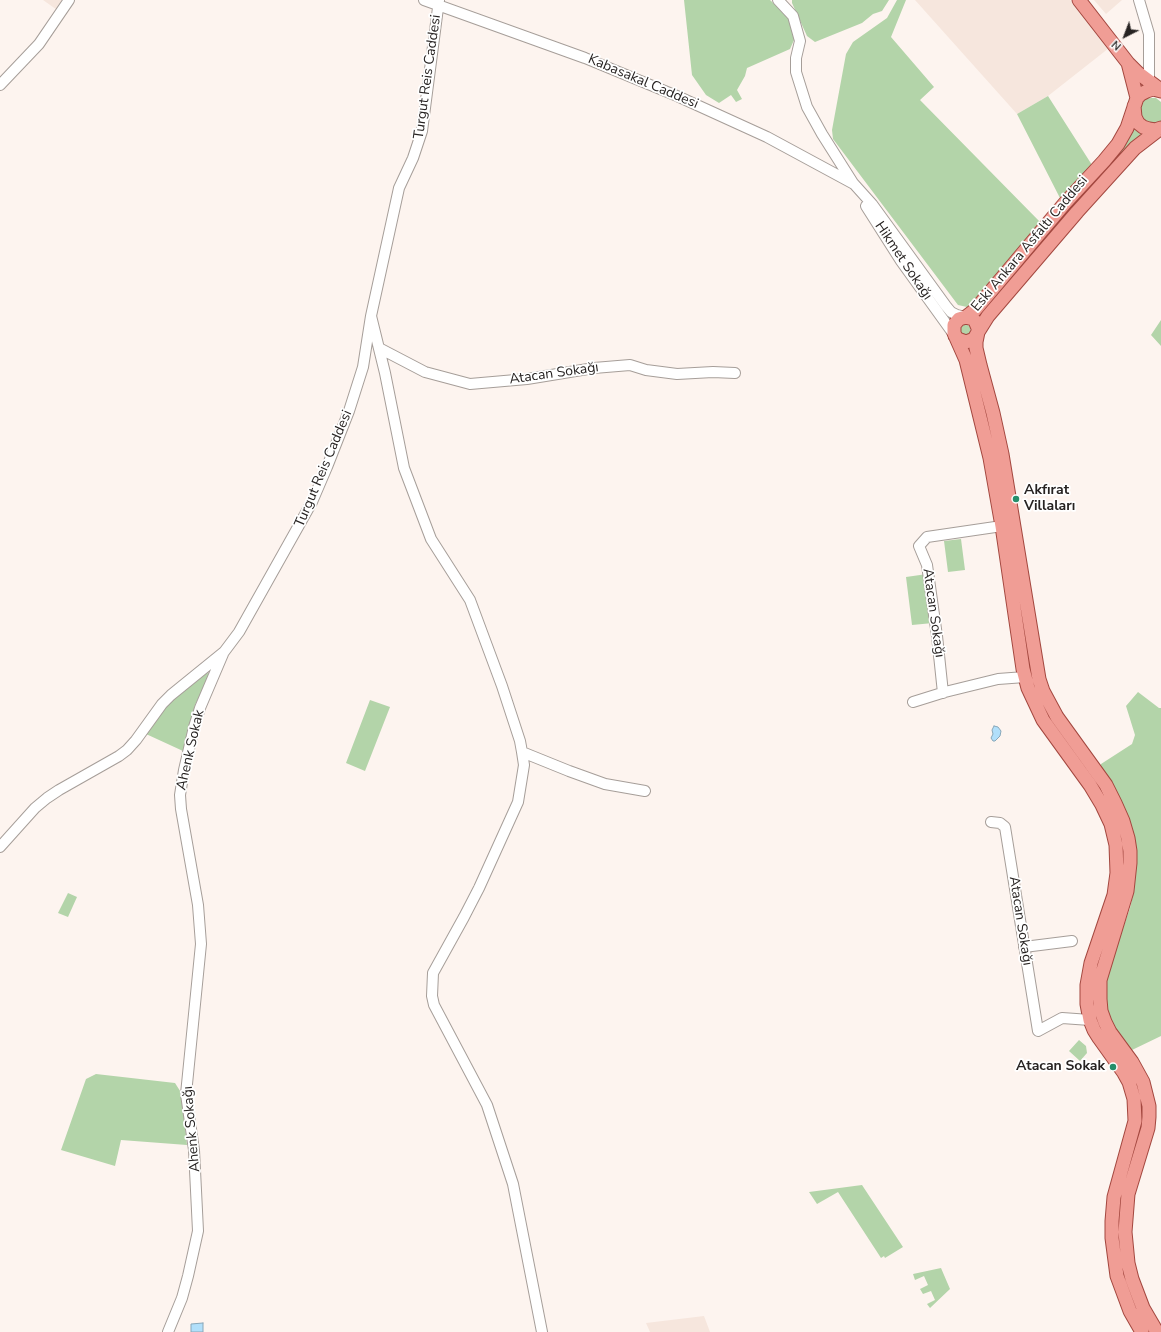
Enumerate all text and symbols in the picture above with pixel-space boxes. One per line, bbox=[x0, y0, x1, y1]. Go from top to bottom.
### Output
street label: Turgut Reis Caddesi bbox=[411, 14, 445, 140]
north arrow bbox=[1105, 16, 1145, 56]
text: N bbox=[1109, 37, 1125, 54]
street label: Kabasakal Caddesi bbox=[585, 51, 701, 113]
street label: Eski Ankara Asfaltı Caddesi bbox=[968, 173, 1092, 315]
street label: Hikmet Sokağı bbox=[871, 219, 935, 303]
street label: Atacan Sokağı bbox=[508, 359, 600, 389]
street label: Turgut Reis Caddesi bbox=[292, 408, 356, 530]
place label: Akfırat Villaları bbox=[1024, 483, 1075, 516]
marker: Akfırat Villaları bbox=[1011, 494, 1021, 504]
street label: Atacan Sokağı bbox=[918, 567, 948, 659]
street label: Ahenk Sokak bbox=[174, 708, 208, 792]
street label: Atacan Sokağı bbox=[1005, 875, 1035, 967]
place label: Atacan Sokak bbox=[1016, 1059, 1105, 1075]
marker: Atacan Sokak bbox=[1108, 1062, 1118, 1072]
street label: Ahenk Sokağı bbox=[180, 1085, 204, 1173]

